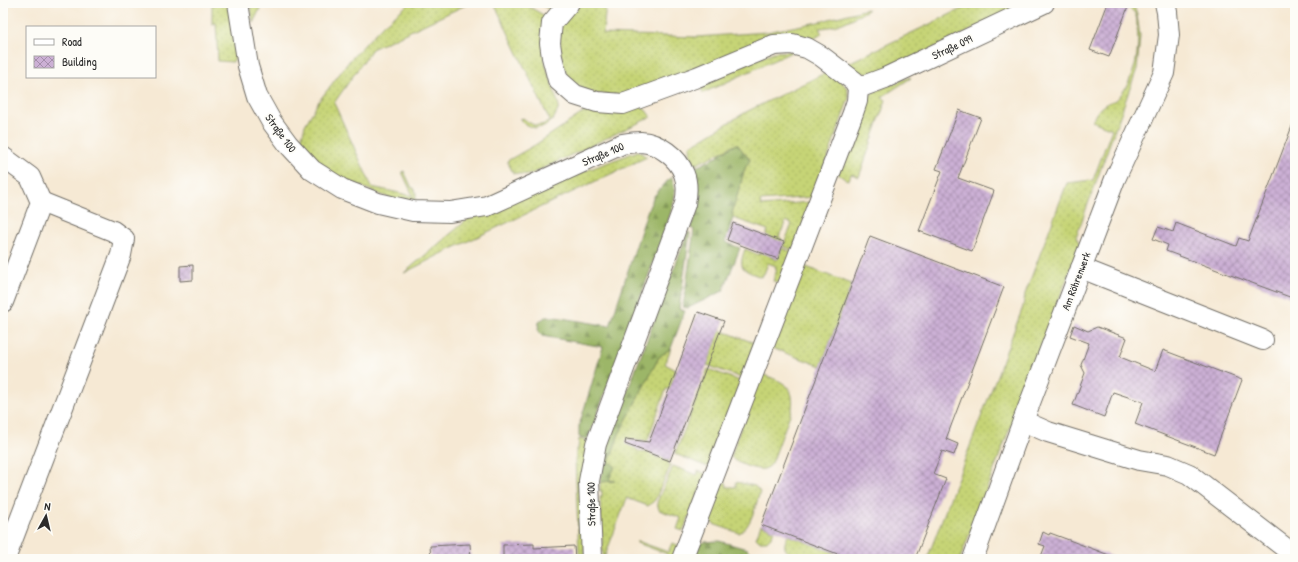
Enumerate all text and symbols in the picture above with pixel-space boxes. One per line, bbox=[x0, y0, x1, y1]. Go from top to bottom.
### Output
legend bbox=[26, 26, 156, 78]
street label: Straße 099 bbox=[930, 32, 974, 62]
text: Road bbox=[62, 33, 82, 50]
text: Building bbox=[62, 53, 97, 70]
street label: Straße 100 bbox=[262, 111, 300, 155]
street label: Straße 100 bbox=[580, 139, 626, 169]
street label: Am Röhrenwerk bbox=[1058, 249, 1094, 312]
street label: Straße 100 bbox=[584, 482, 598, 526]
north arrow bbox=[26, 496, 66, 536]
text: N bbox=[44, 499, 51, 513]

